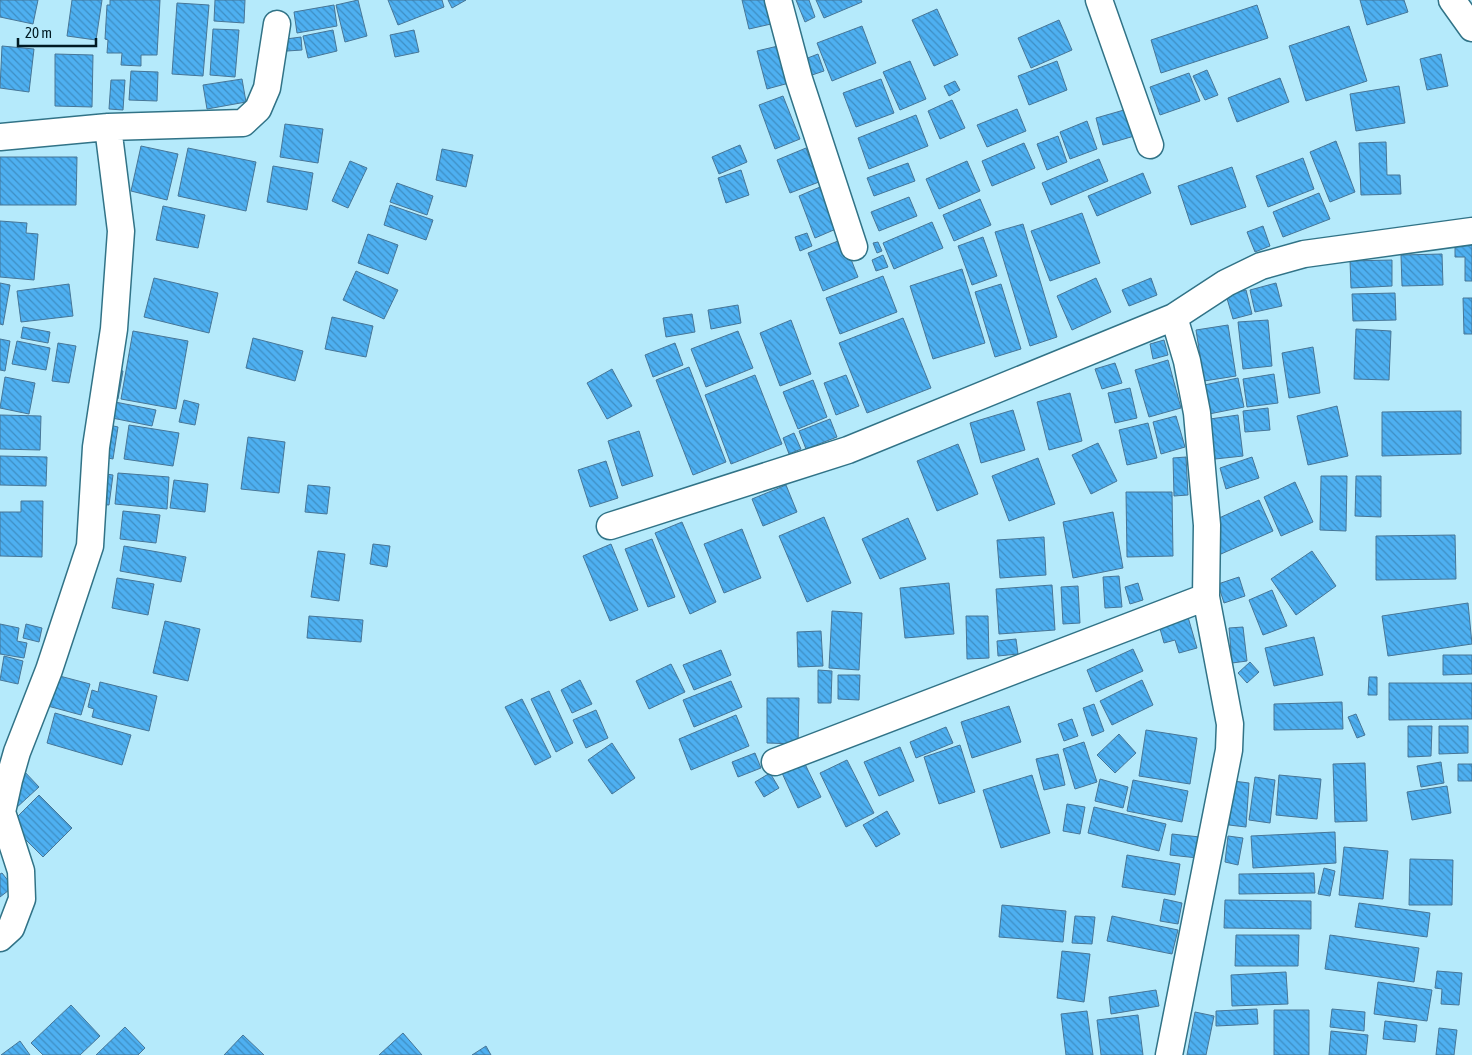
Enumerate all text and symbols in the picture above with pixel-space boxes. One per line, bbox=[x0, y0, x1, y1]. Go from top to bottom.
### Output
scale bar bbox=[18, 15, 95, 47]
text: 20 m bbox=[25, 24, 52, 41]

